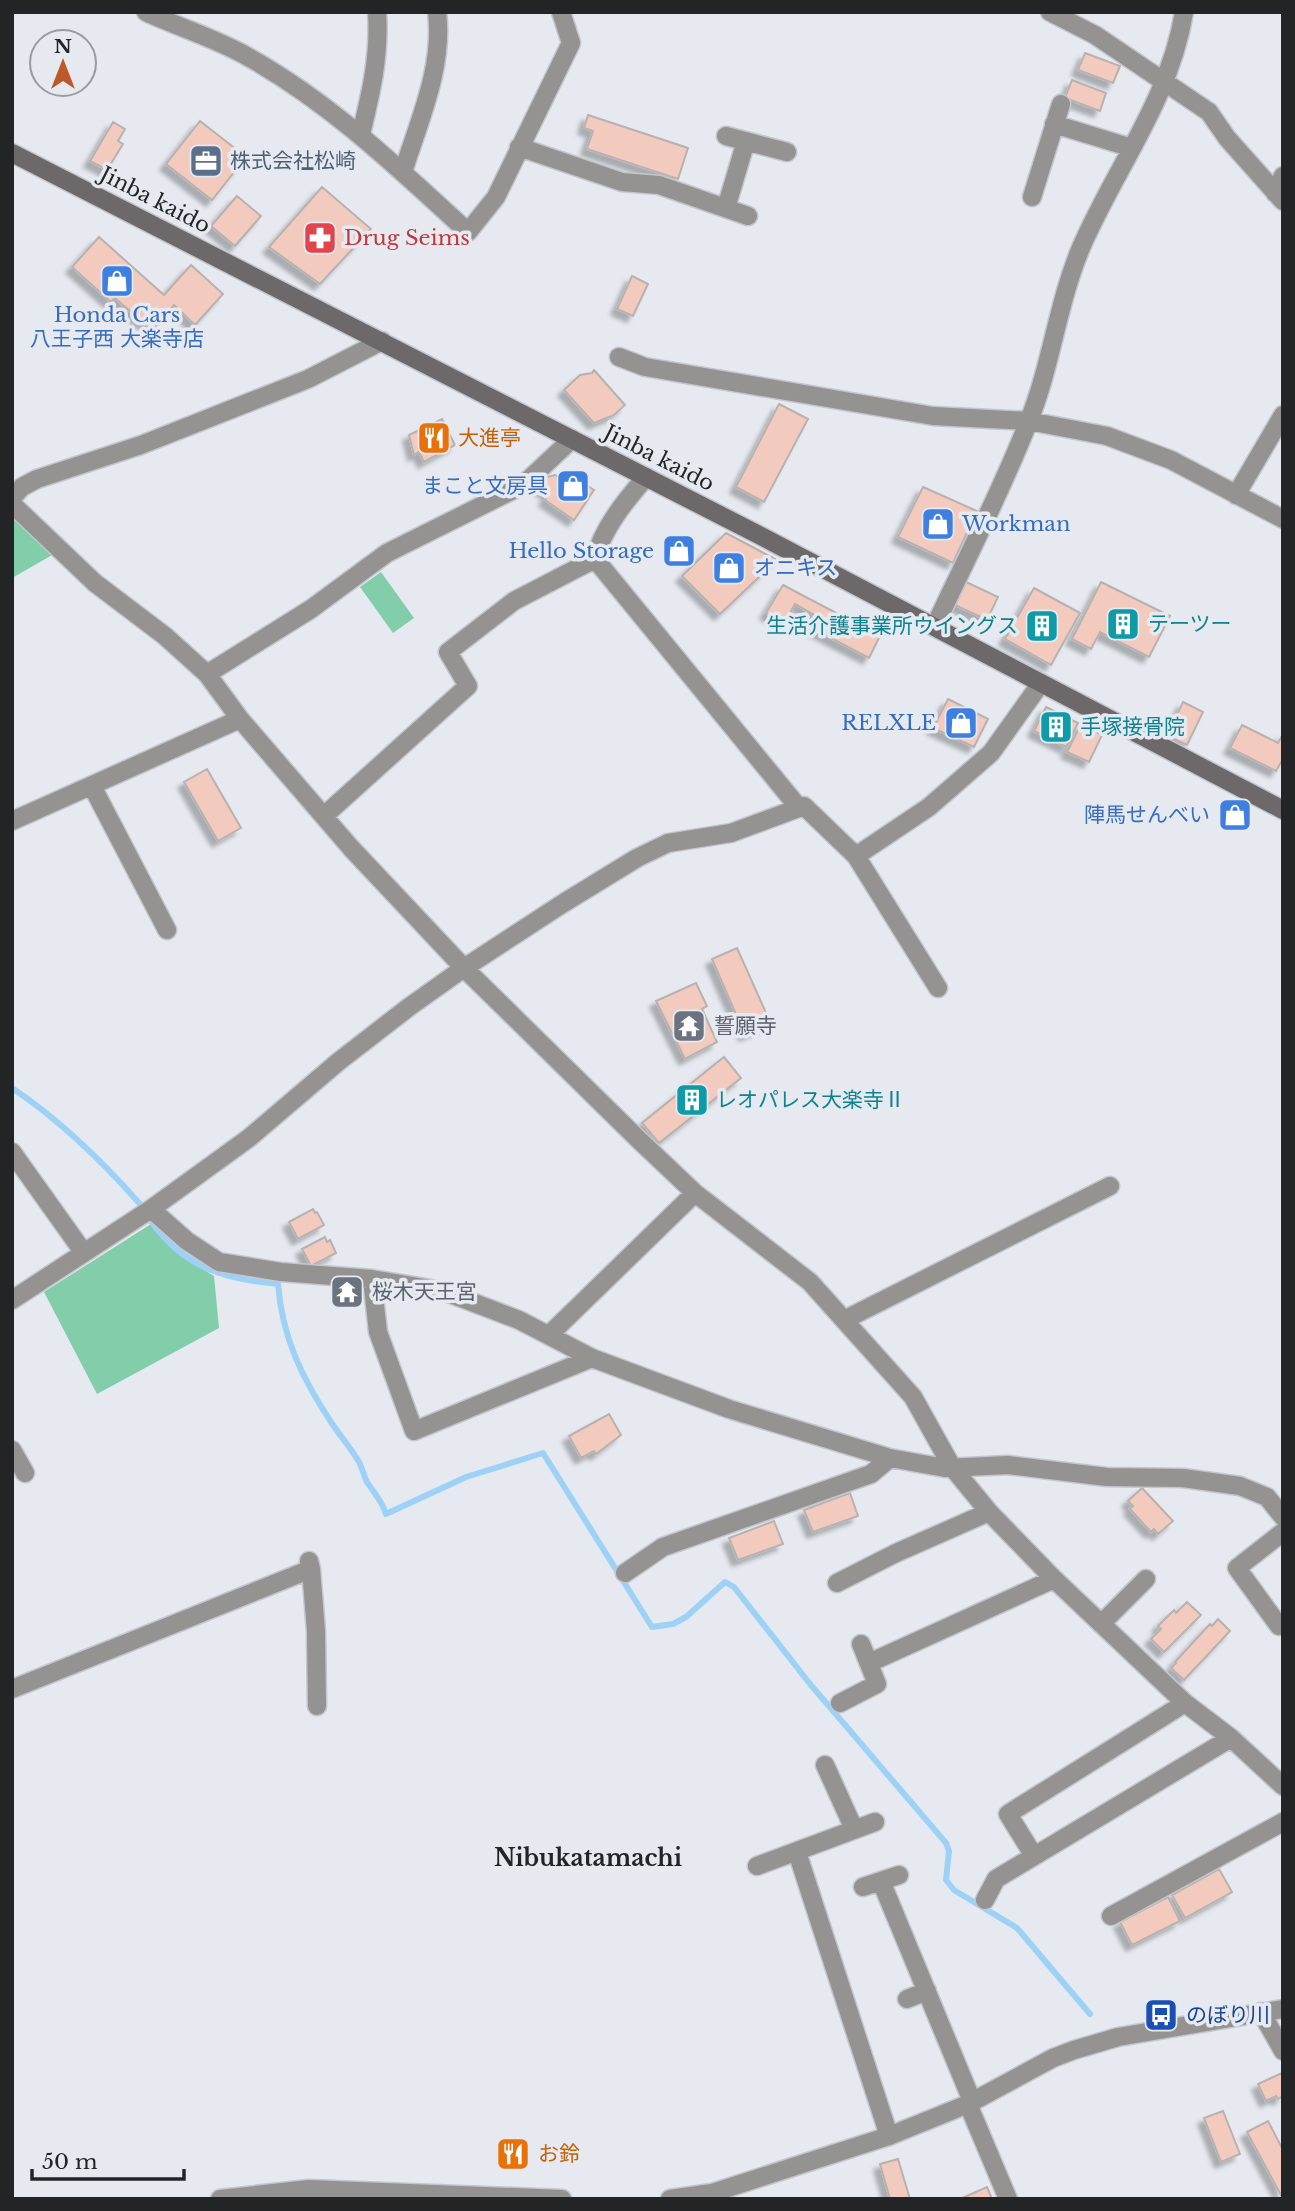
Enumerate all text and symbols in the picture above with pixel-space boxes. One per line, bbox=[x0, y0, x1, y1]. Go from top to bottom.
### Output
north arrow bbox=[28, 28, 98, 98]
text: N bbox=[54, 35, 72, 58]
office icon: 株式会社松崎 bbox=[187, 142, 225, 180]
place label: 株式会社松崎 bbox=[230, 148, 356, 174]
street label: Jinba kaido bbox=[93, 160, 215, 239]
pharmacy icon: Drug Seims bbox=[301, 219, 339, 257]
place label: Drug Seims bbox=[344, 225, 470, 251]
shop icon: Honda Cars 八王子西 大楽寺店 bbox=[98, 262, 136, 300]
place label: Honda Cars 八王子西 大楽寺店 bbox=[30, 302, 204, 352]
street label: Jinba kaido bbox=[597, 418, 719, 497]
restaurant icon: 大進亭 bbox=[415, 419, 453, 457]
place label: 大進亭 bbox=[458, 425, 521, 451]
shop icon: まこと文房具 bbox=[554, 467, 592, 505]
place label: まこと文房具 bbox=[422, 473, 548, 499]
shop icon: Workman bbox=[919, 505, 957, 543]
place label: Workman bbox=[961, 511, 1070, 537]
shop icon: Hello Storage bbox=[660, 532, 698, 570]
place label: Hello Storage bbox=[508, 538, 654, 564]
shop icon: オニキス bbox=[710, 549, 748, 587]
place label: オニキス bbox=[754, 555, 837, 581]
building icon: テーツー bbox=[1104, 605, 1142, 643]
building icon: 生活介護事業所ウイングス bbox=[1023, 607, 1061, 645]
place label: テーツー bbox=[1148, 611, 1232, 637]
place label: 生活介護事業所ウイングス bbox=[766, 613, 1018, 639]
shop icon: RELXLE bbox=[942, 704, 980, 742]
building icon: 手塚接骨院 bbox=[1037, 708, 1075, 746]
place label: RELXLE bbox=[841, 710, 936, 736]
place label: 手塚接骨院 bbox=[1080, 714, 1185, 740]
shop icon: 陣馬せんべい bbox=[1216, 796, 1254, 834]
place label: 陣馬せんべい bbox=[1084, 802, 1210, 828]
temple icon: 誓願寺 bbox=[670, 1007, 708, 1045]
place label: 誓願寺 bbox=[714, 1013, 777, 1039]
building icon: レオパレス大楽寺Ⅱ bbox=[673, 1081, 711, 1119]
place label: レオパレス大楽寺Ⅱ bbox=[716, 1087, 905, 1113]
temple icon: 桜木天王宮 bbox=[328, 1273, 366, 1311]
place label: 桜木天王宮 bbox=[372, 1279, 477, 1305]
district label: Nibukatamachi bbox=[494, 1844, 682, 1872]
bus stop icon: のぼり川 bbox=[1142, 1996, 1180, 2034]
place label: のぼり川 bbox=[1186, 2002, 1270, 2028]
restaurant icon: お鈴 bbox=[494, 2135, 532, 2173]
scale bar bbox=[32, 2138, 184, 2182]
place label: お鈴 bbox=[538, 2141, 580, 2167]
text: 50 m bbox=[42, 2149, 98, 2175]

